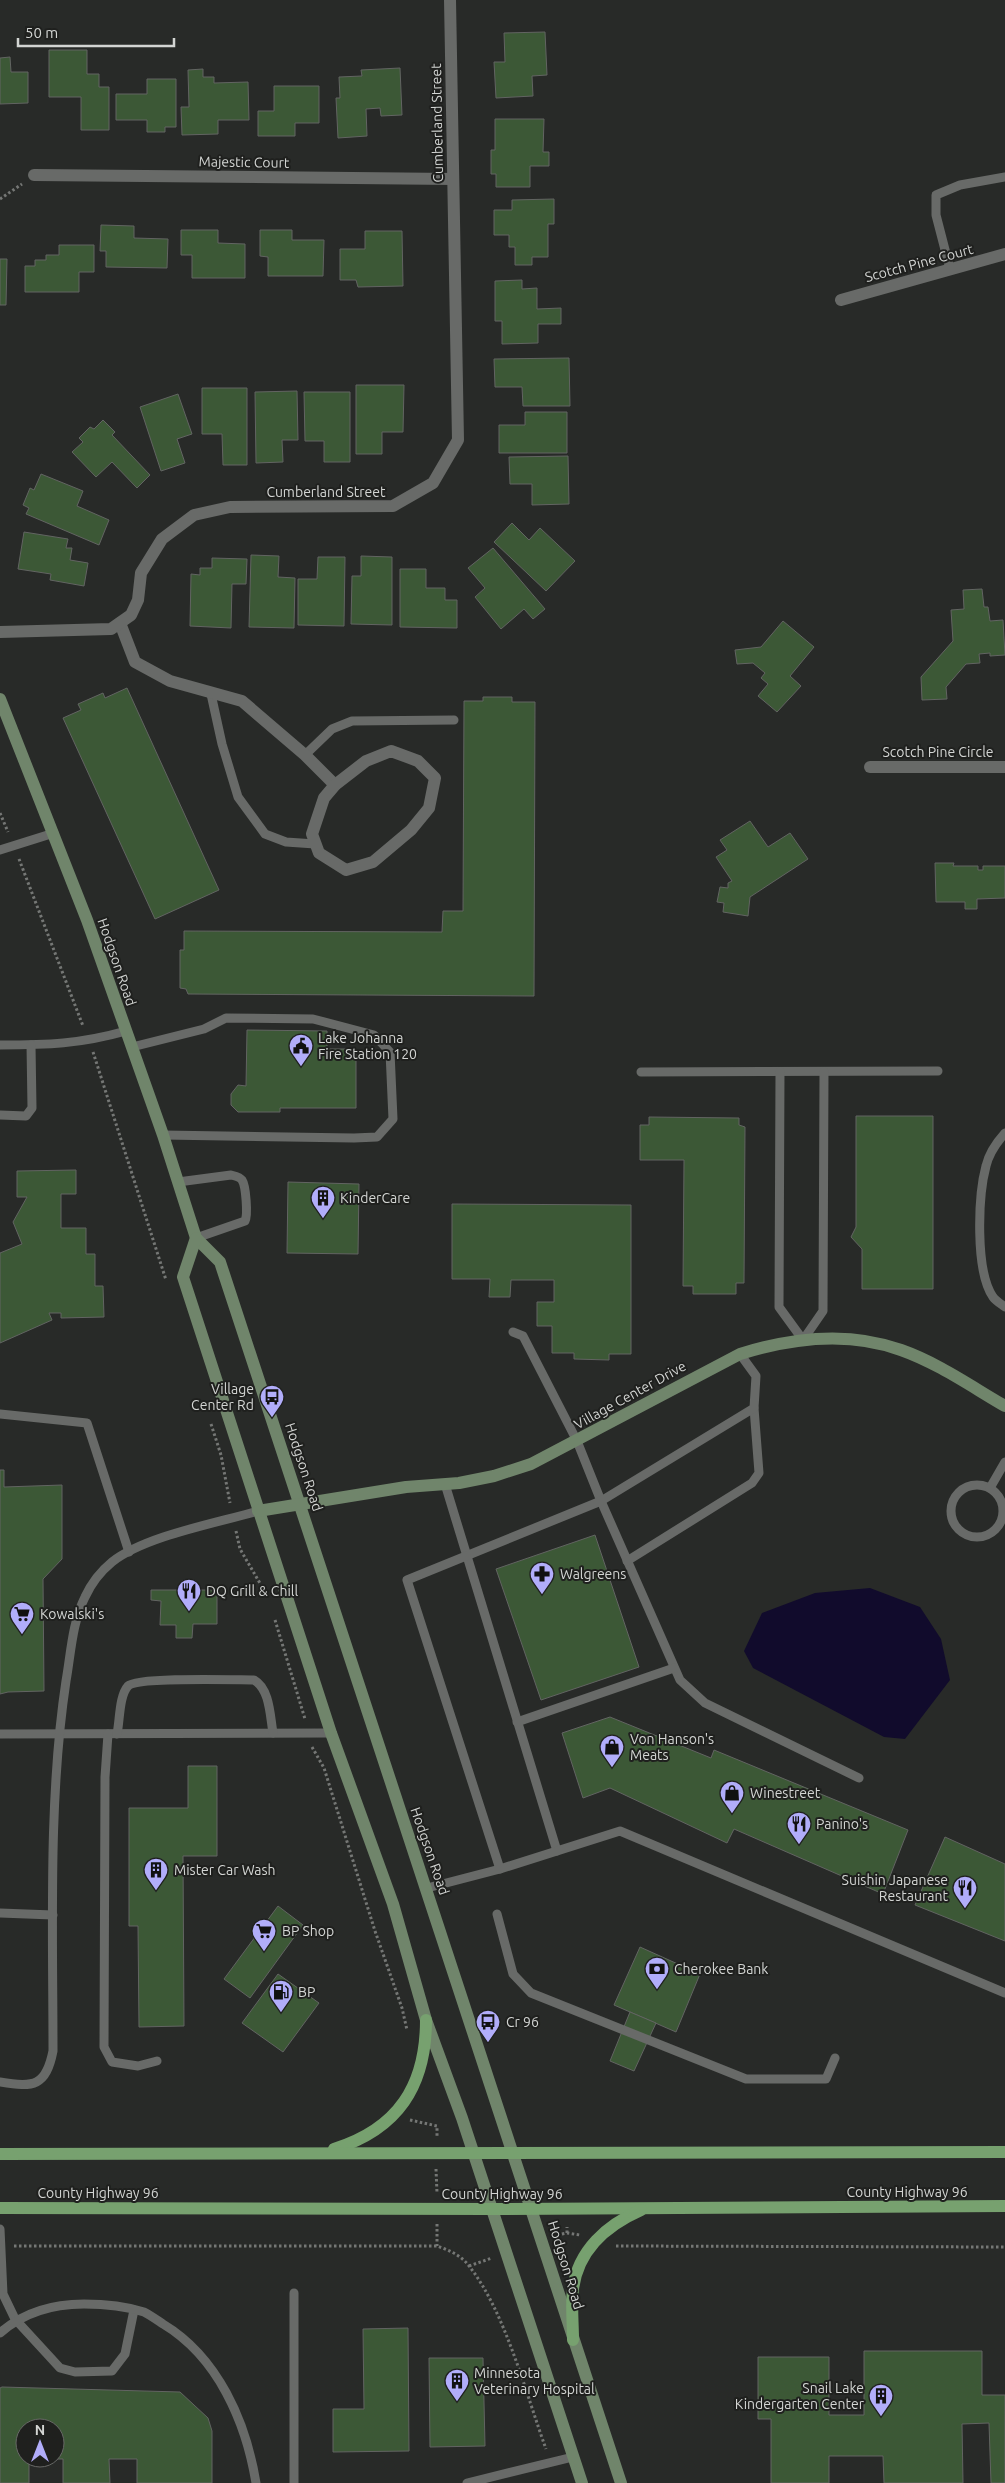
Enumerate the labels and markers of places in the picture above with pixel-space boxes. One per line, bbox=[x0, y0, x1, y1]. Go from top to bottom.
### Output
place label: Lake Johanna Fire Station 120 bbox=[318, 1030, 417, 1062]
public building icon: Lake Johanna Fire Station 120 bbox=[288, 1033, 314, 1067]
building icon: KinderCare bbox=[310, 1185, 336, 1219]
place label: KinderCare bbox=[340, 1190, 410, 1206]
place label: Village Center Rd bbox=[191, 1381, 254, 1413]
bus stop icon: Village Center Rd bbox=[259, 1384, 285, 1418]
pharmacy icon: Walgreens bbox=[529, 1561, 555, 1595]
place label: Walgreens bbox=[560, 1566, 626, 1582]
restaurant icon: DQ Grill & Chill bbox=[176, 1578, 202, 1612]
place label: DQ Grill & Chill bbox=[206, 1583, 298, 1599]
supermarket icon: Kowalski's bbox=[9, 1601, 35, 1635]
place label: Kowalski's bbox=[40, 1606, 104, 1622]
place label: Von Hanson's Meats bbox=[630, 1731, 714, 1763]
shop icon: Von Hanson's Meats bbox=[599, 1734, 625, 1768]
shop icon: Winestreet bbox=[719, 1780, 745, 1814]
place label: Winestreet bbox=[750, 1785, 821, 1801]
restaurant icon: Panino's bbox=[786, 1811, 812, 1845]
place label: Panino's bbox=[816, 1816, 868, 1832]
building icon: Mister Car Wash bbox=[143, 1857, 169, 1891]
place label: Mister Car Wash bbox=[174, 1862, 276, 1878]
place label: Suishin Japanese Restaurant bbox=[842, 1872, 948, 1904]
restaurant icon: Suishin Japanese Restaurant bbox=[952, 1875, 978, 1909]
supermarket icon: BP Shop bbox=[251, 1918, 277, 1952]
place label: BP Shop bbox=[282, 1923, 334, 1939]
bank icon: Cherokee Bank bbox=[644, 1956, 670, 1990]
place label: Cherokee Bank bbox=[674, 1961, 768, 1977]
fuel station icon: BP bbox=[268, 1979, 294, 2013]
place label: BP bbox=[298, 1984, 315, 2000]
bus stop icon: Cr 96 bbox=[475, 2009, 501, 2043]
place label: Cr 96 bbox=[506, 2014, 539, 2030]
place label: Minnesota Veterinary Hospital bbox=[474, 2365, 595, 2397]
building icon: Minnesota Veterinary Hospital bbox=[444, 2368, 470, 2402]
place label: Snail Lake Kindergarten Center bbox=[735, 2380, 865, 2412]
building icon: Snail Lake Kindergarten Center bbox=[868, 2383, 894, 2417]

